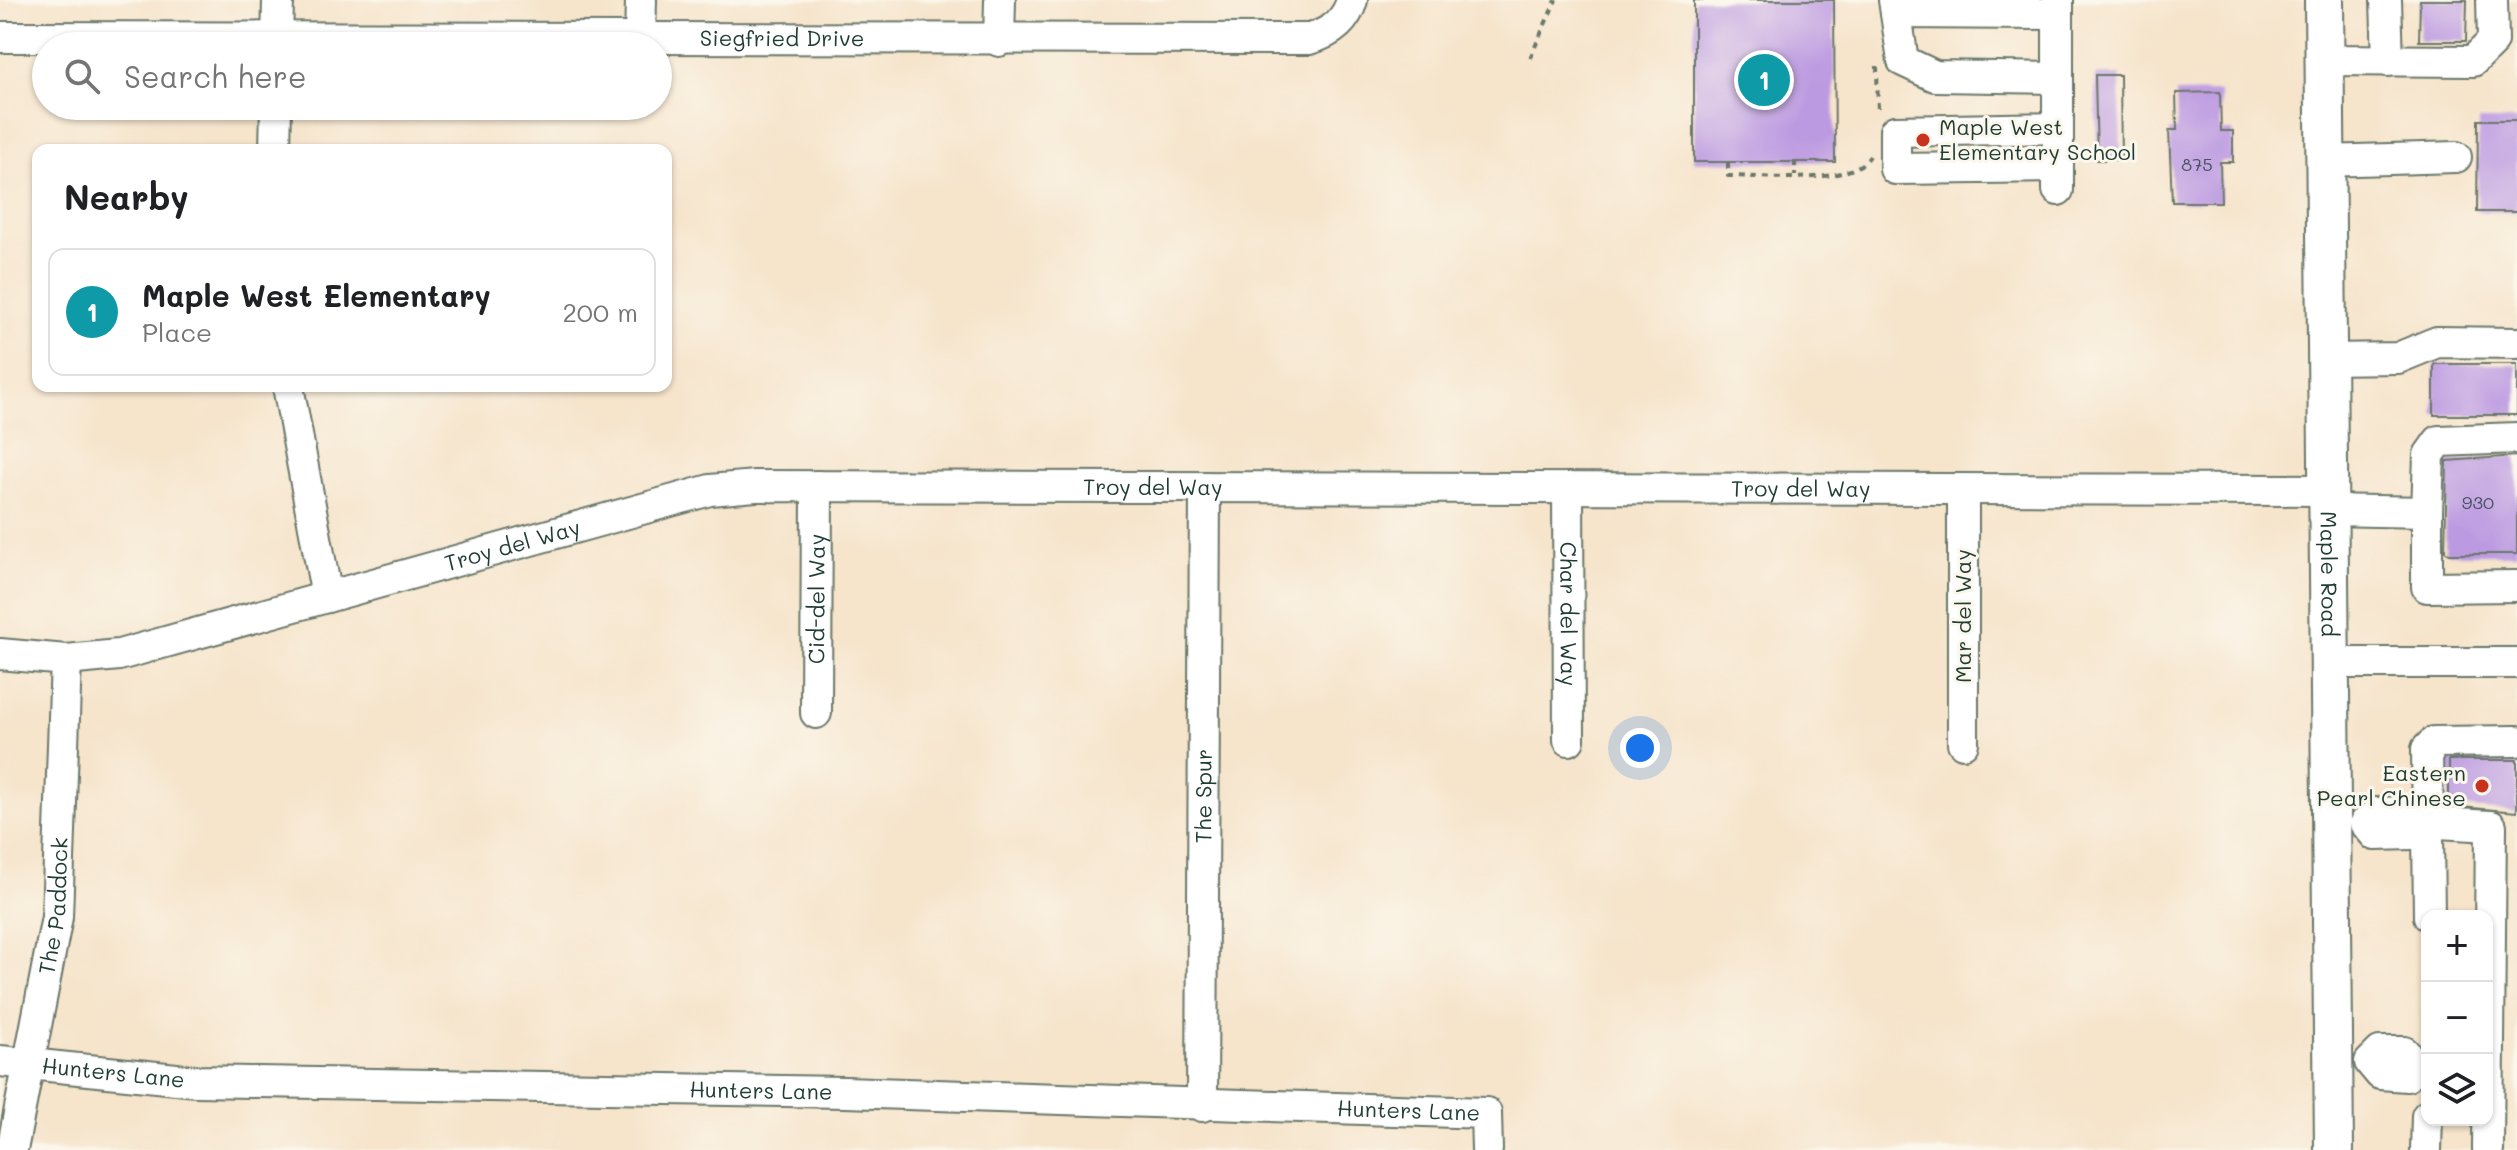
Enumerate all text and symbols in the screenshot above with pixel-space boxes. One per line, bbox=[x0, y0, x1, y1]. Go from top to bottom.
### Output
street label: Siegfried Drive bbox=[700, 23, 864, 52]
search box bbox=[32, 32, 672, 120]
pin: 1 bbox=[1738, 50, 1790, 110]
icon: search bbox=[60, 54, 104, 98]
text: Search here bbox=[124, 56, 307, 96]
place label: Maple West Elementary School bbox=[1939, 112, 2136, 166]
marker: Maple West Elementary School bbox=[1914, 131, 1932, 149]
house number: 875 bbox=[2181, 152, 2213, 176]
text: Nearby bbox=[64, 174, 189, 219]
text: Maple West Elementary bbox=[142, 275, 491, 315]
text: 1 bbox=[86, 295, 98, 329]
text: 200 m bbox=[562, 295, 638, 329]
text: Place bbox=[142, 315, 212, 349]
street label: Troy del Way bbox=[1083, 472, 1223, 501]
street label: Troy del Way bbox=[1731, 473, 1871, 503]
house number: 930 bbox=[2462, 490, 2494, 514]
street label: Maple Road bbox=[2314, 511, 2345, 637]
street label: Troy del Way bbox=[441, 512, 583, 577]
street label: Cid-del Way bbox=[801, 534, 831, 664]
street label: Char del Way bbox=[1554, 542, 1584, 686]
street label: Mar del Way bbox=[1948, 549, 1977, 683]
your location bbox=[1620, 728, 1660, 768]
street label: The Spur bbox=[1188, 749, 1218, 843]
place label: Eastern Pearl Chinese bbox=[2317, 758, 2466, 812]
marker: Eastern Pearl Chinese bbox=[2473, 777, 2491, 795]
street label: The Paddock bbox=[31, 837, 74, 977]
map controls bbox=[2421, 910, 2493, 1126]
button: + bbox=[2421, 910, 2493, 982]
button: − bbox=[2421, 982, 2493, 1054]
street label: Hunters Lane bbox=[41, 1050, 186, 1094]
button: layers bbox=[2421, 1054, 2493, 1126]
street label: Hunters Lane bbox=[689, 1074, 833, 1106]
street label: Hunters Lane bbox=[1337, 1093, 1481, 1127]

